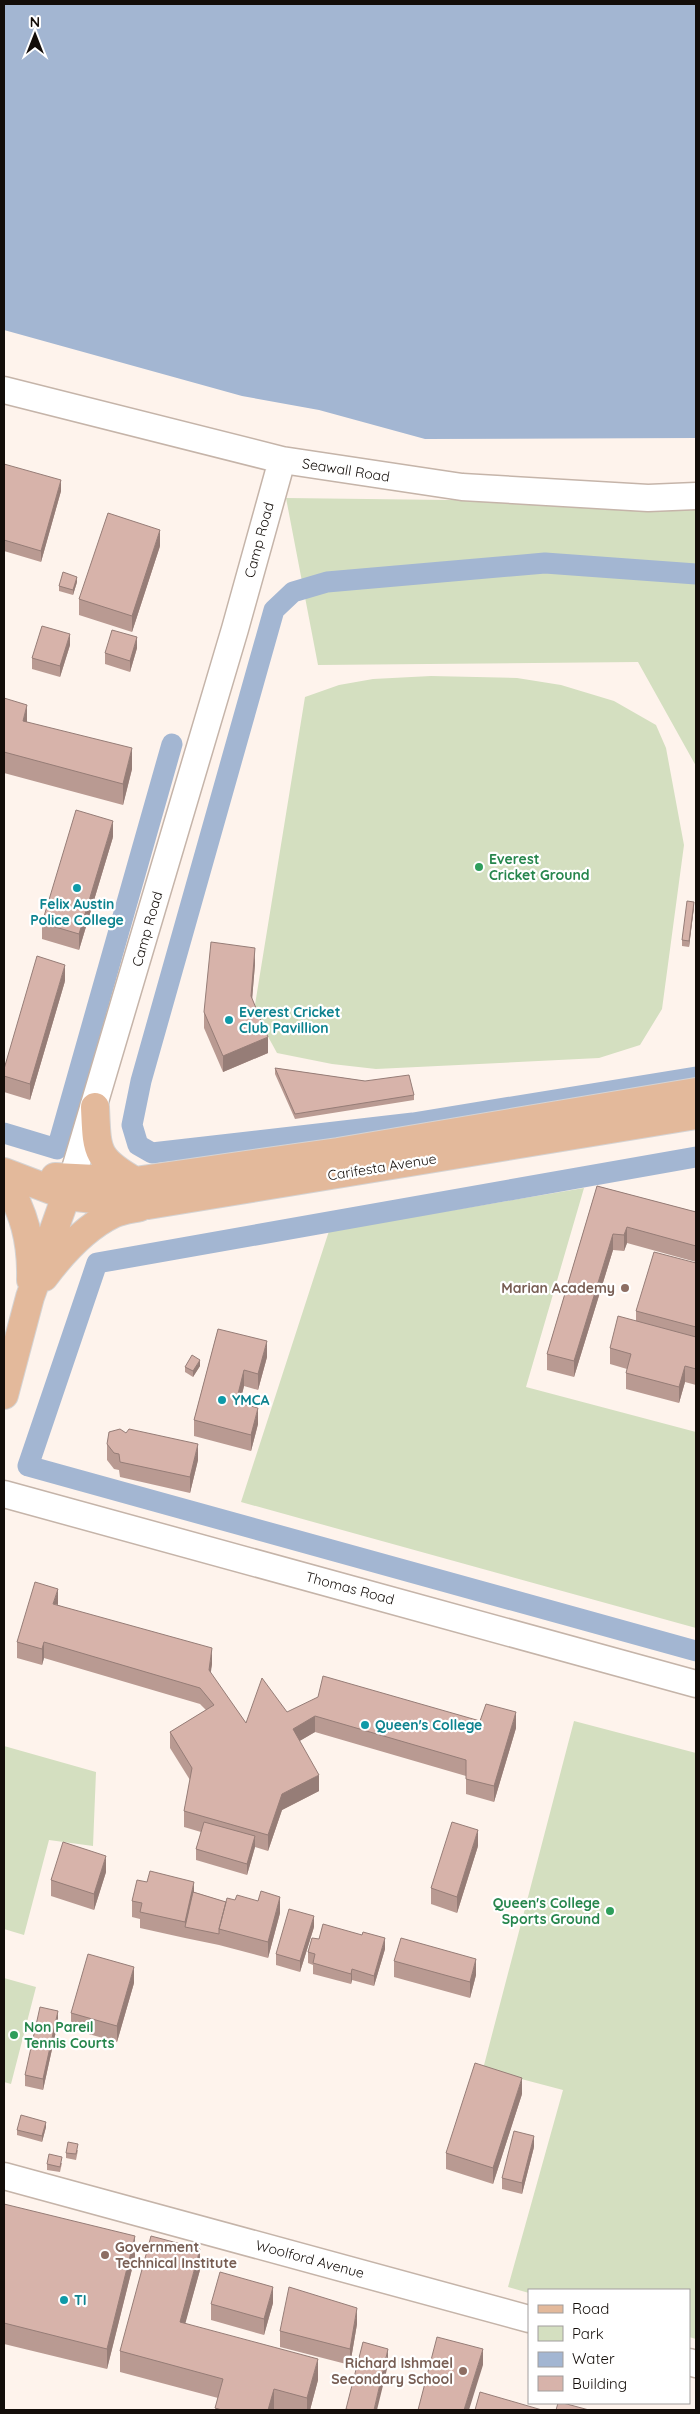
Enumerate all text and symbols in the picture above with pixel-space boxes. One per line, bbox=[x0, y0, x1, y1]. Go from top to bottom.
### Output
north arrow bbox=[10, 10, 60, 60]
text: N bbox=[30, 13, 40, 31]
street label: Seawall Road bbox=[301, 454, 391, 486]
street label: Camp Road bbox=[240, 500, 278, 580]
place label: Everest Cricket Ground bbox=[489, 850, 590, 884]
marker: Everest Cricket Ground bbox=[473, 861, 485, 873]
marker: Felix Austin Police College bbox=[71, 882, 83, 894]
street label: Camp Road bbox=[128, 889, 166, 969]
place label: Felix Austin Police College bbox=[30, 895, 124, 929]
place label: Everest Cricket Club Pavillion bbox=[239, 1003, 341, 1037]
marker: Everest Cricket Club Pavillion bbox=[223, 1014, 235, 1026]
street label: Carifesta Avenue bbox=[326, 1149, 438, 1184]
place label: Marian Academy bbox=[501, 1279, 615, 1297]
marker: Marian Academy bbox=[619, 1282, 631, 1294]
place label: YMCA bbox=[232, 1391, 270, 1409]
marker: YMCA bbox=[216, 1394, 228, 1406]
street label: Thomas Road bbox=[304, 1567, 396, 1609]
place label: Queen's College bbox=[375, 1716, 482, 1734]
marker: Queen's College bbox=[359, 1719, 371, 1731]
place label: Queen's College Sports Ground bbox=[493, 1894, 600, 1928]
marker: Queen's College Sports Ground bbox=[604, 1905, 616, 1917]
place label: Non Pareil Tennis Courts bbox=[24, 2018, 115, 2052]
marker: Non Pareil Tennis Courts bbox=[8, 2029, 20, 2041]
street label: Woolford Avenue bbox=[254, 2236, 366, 2282]
place label: Government Technical Institute bbox=[115, 2238, 237, 2272]
marker: Government Technical Institute bbox=[99, 2249, 111, 2261]
legend bbox=[528, 2289, 690, 2404]
place label: TI bbox=[74, 2291, 87, 2309]
marker: TI bbox=[58, 2294, 70, 2306]
text: Road bbox=[572, 2299, 609, 2318]
text: Park bbox=[572, 2324, 604, 2343]
text: Water bbox=[572, 2349, 615, 2368]
place label: Richard Ishmael Secondary School bbox=[331, 2354, 453, 2388]
marker: Richard Ishmael Secondary School bbox=[457, 2365, 469, 2377]
text: Building bbox=[572, 2374, 627, 2393]

